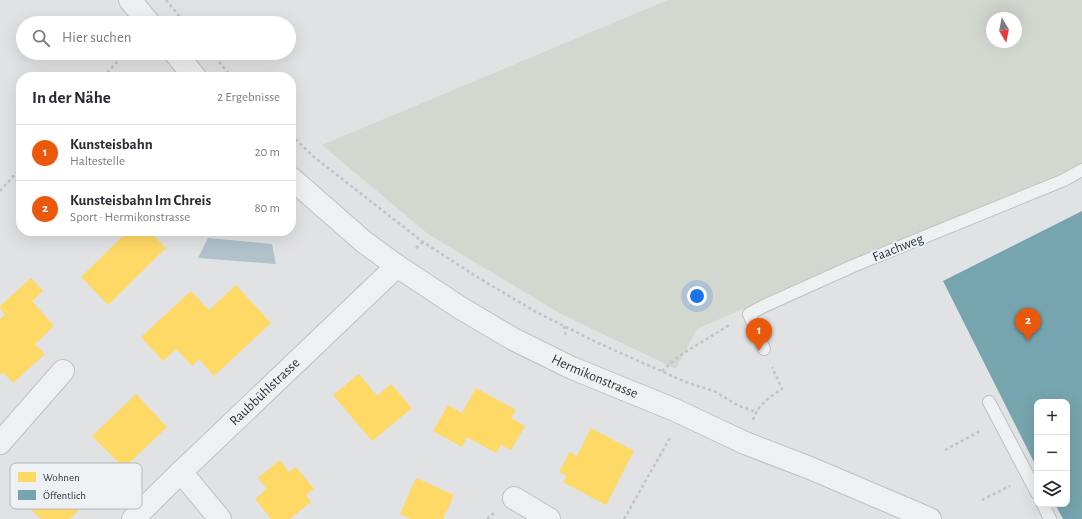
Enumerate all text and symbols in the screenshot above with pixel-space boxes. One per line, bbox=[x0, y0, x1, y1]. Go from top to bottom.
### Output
north arrow bbox=[986, 12, 1022, 48]
search box bbox=[16, 16, 296, 60]
icon: search bbox=[30, 27, 52, 49]
text: Hier suchen bbox=[62, 30, 132, 45]
text: In der Nähe bbox=[32, 89, 111, 106]
text: 2 Ergebnisse bbox=[217, 91, 280, 104]
text: Kunsteisbahn bbox=[70, 137, 153, 152]
text: 1 bbox=[43, 146, 47, 159]
text: 20 m bbox=[255, 146, 280, 159]
text: Haltestelle bbox=[70, 155, 125, 168]
text: Kunsteisbahn Im Chreis bbox=[70, 193, 211, 208]
text: 2 bbox=[42, 202, 48, 215]
text: 80 m bbox=[254, 202, 280, 215]
text: Sport · Hermikonstrasse bbox=[70, 211, 190, 224]
street label: Faachweg bbox=[871, 231, 926, 264]
your location bbox=[687, 286, 707, 306]
pin: 2 bbox=[1015, 308, 1041, 341]
pin: 1 bbox=[746, 318, 772, 351]
street label: Hermikonstrasse bbox=[549, 352, 640, 401]
street label: Raubbühlstrasse bbox=[227, 356, 302, 428]
map controls bbox=[1034, 399, 1070, 507]
button: + bbox=[1034, 399, 1070, 435]
button: − bbox=[1034, 435, 1070, 471]
legend bbox=[10, 463, 142, 509]
button: layers bbox=[1034, 471, 1070, 507]
text: Wohnen bbox=[43, 472, 80, 483]
text: Öffentlich bbox=[43, 490, 86, 501]

